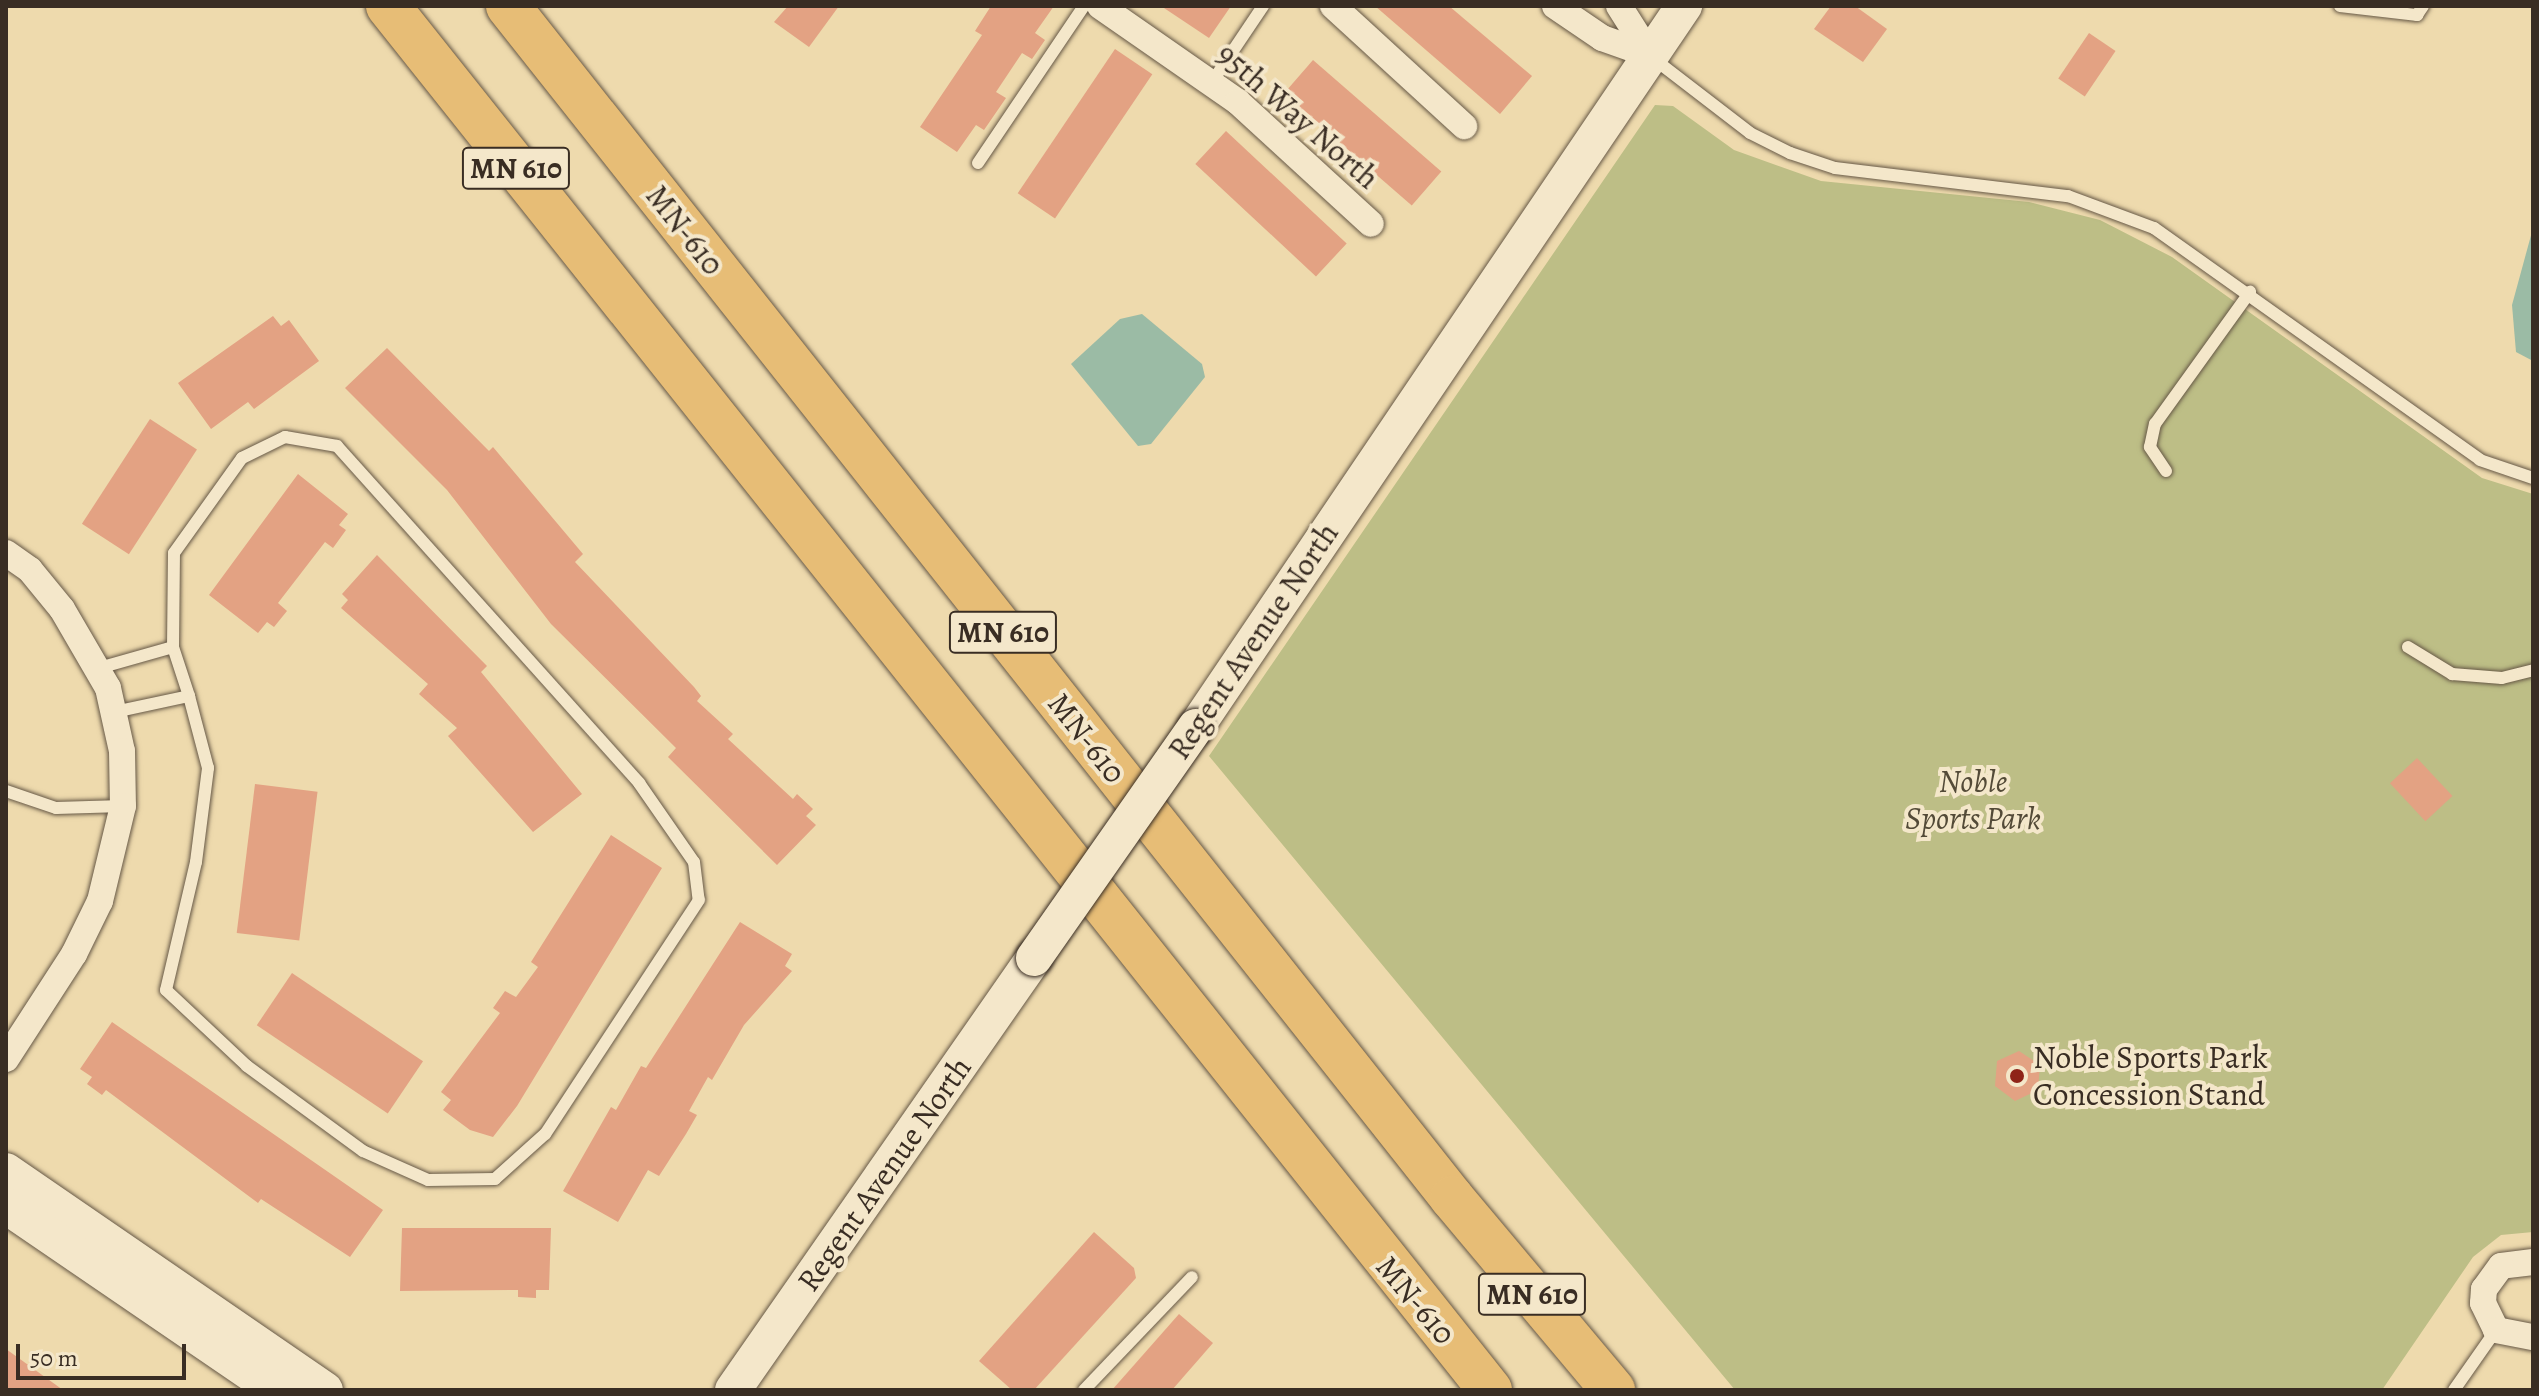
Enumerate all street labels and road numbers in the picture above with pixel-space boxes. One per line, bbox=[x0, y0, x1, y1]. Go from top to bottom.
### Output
street label: 95th Way North bbox=[1209, 35, 1387, 197]
road number: MN 610 bbox=[460, 142, 572, 194]
street label: MN-610 bbox=[638, 177, 732, 283]
street label: Regent Avenue North bbox=[1160, 515, 1346, 767]
road number: MN 610 bbox=[947, 606, 1059, 658]
street label: MN-610 bbox=[1040, 685, 1134, 791]
street label: Regent Avenue North bbox=[789, 1049, 979, 1299]
street label: MN-610 bbox=[1368, 1248, 1464, 1352]
road number: MN 610 bbox=[1476, 1268, 1588, 1320]

